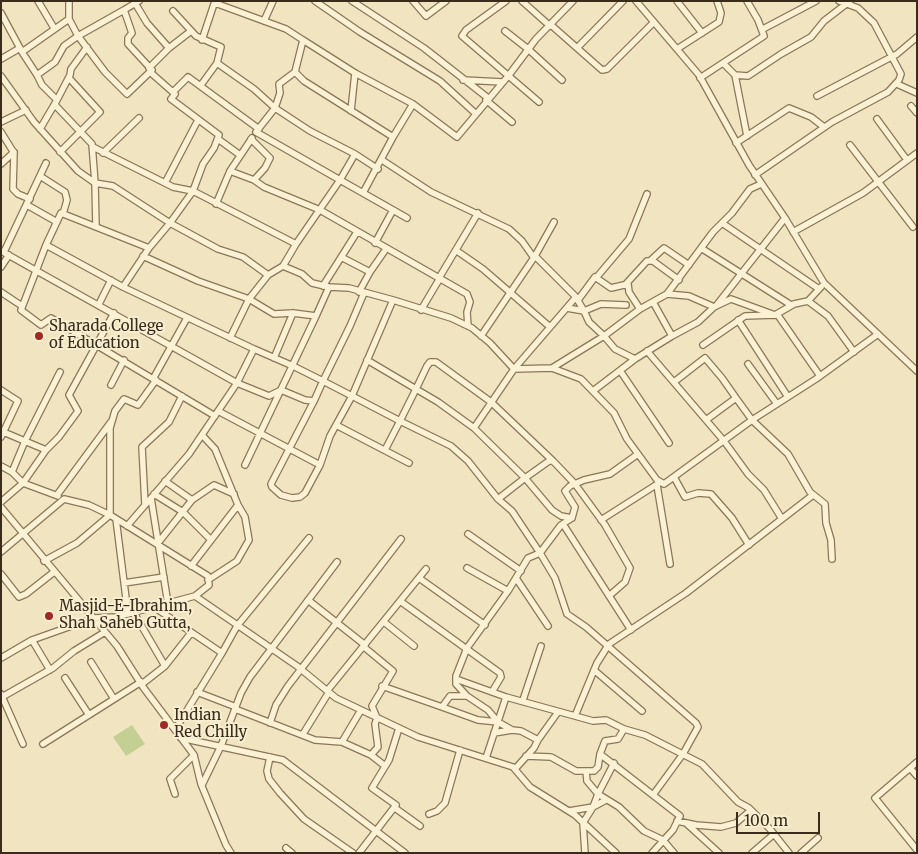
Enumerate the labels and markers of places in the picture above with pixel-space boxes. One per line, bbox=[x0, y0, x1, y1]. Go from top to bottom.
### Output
place label: Sharada College of Education bbox=[49, 318, 163, 353]
marker: Sharada College of Education bbox=[33, 330, 45, 342]
place label: Masjid-E-Ibrahim, Shah Saheb Gutta, bbox=[59, 598, 192, 633]
marker: Masjid-E-Ibrahim, Shah Saheb Gutta, bbox=[43, 610, 55, 622]
place label: Indian Red Chilly bbox=[174, 707, 247, 742]
marker: Indian Red Chilly bbox=[158, 719, 170, 731]

